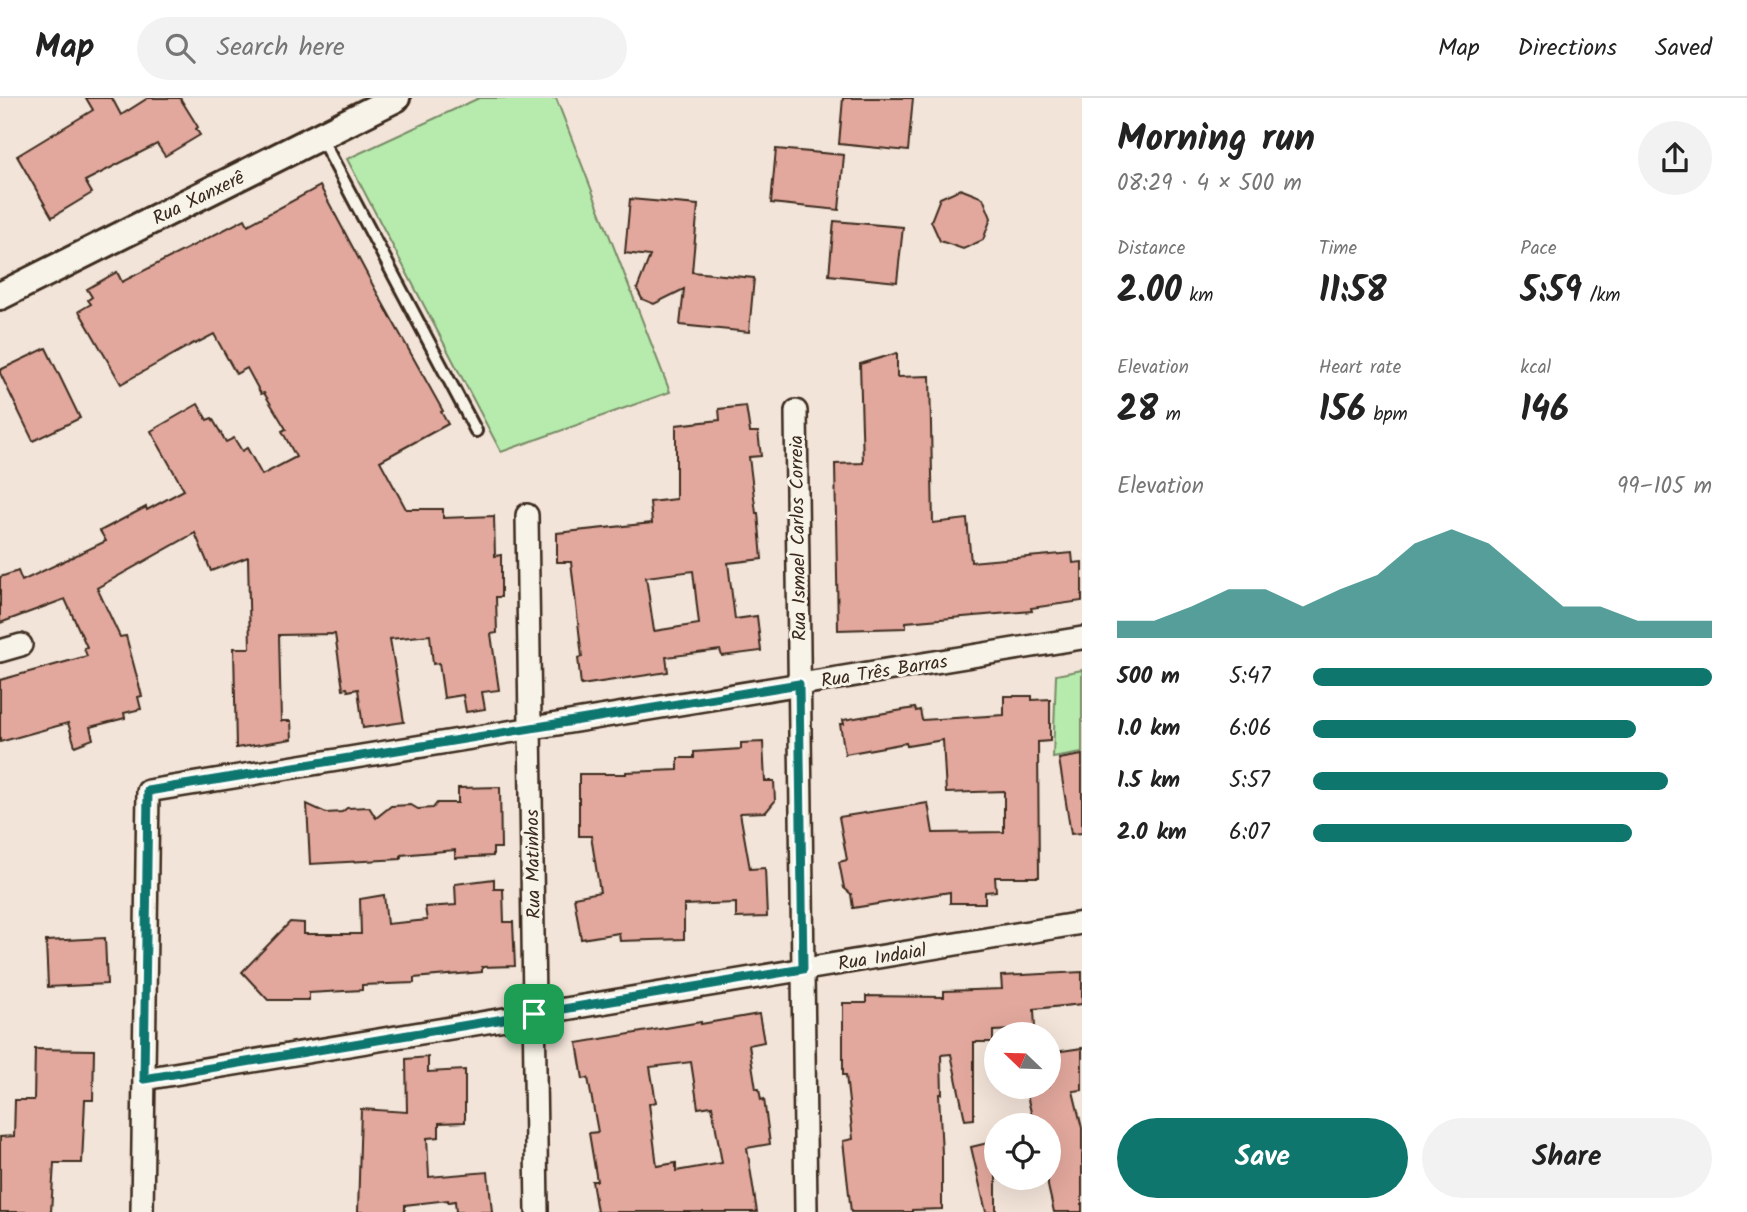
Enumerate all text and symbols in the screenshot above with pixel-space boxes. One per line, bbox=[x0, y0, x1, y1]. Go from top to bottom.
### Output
search box bbox=[137, 17, 627, 80]
text: Map bbox=[35, 22, 95, 75]
text: Search here bbox=[217, 27, 345, 69]
icon: search bbox=[161, 29, 199, 67]
text: Map bbox=[1438, 29, 1480, 68]
text: Directions bbox=[1518, 29, 1617, 68]
text: Saved bbox=[1655, 29, 1712, 68]
text: Morning run bbox=[1117, 110, 1315, 170]
button: share bbox=[1638, 121, 1712, 195]
street label: Rua Xanxerê bbox=[148, 163, 251, 234]
text: 08:29 · 4 × 500 m bbox=[1117, 166, 1302, 202]
text: Distance bbox=[1117, 234, 1185, 264]
text: Time bbox=[1319, 234, 1357, 264]
text: Pace bbox=[1520, 234, 1557, 264]
text: 2.00 bbox=[1117, 264, 1182, 320]
text: 11:58 bbox=[1319, 264, 1387, 320]
text: 5:59 bbox=[1520, 264, 1582, 320]
text: km bbox=[1182, 281, 1213, 311]
text: /km bbox=[1582, 281, 1620, 311]
text: Elevation bbox=[1117, 353, 1189, 383]
text: Heart rate bbox=[1319, 353, 1401, 383]
text: kcal bbox=[1520, 353, 1551, 383]
text: 28 bbox=[1117, 383, 1158, 439]
text: 156 bbox=[1319, 383, 1366, 439]
text: 146 bbox=[1520, 383, 1569, 439]
text: m bbox=[1158, 400, 1181, 430]
text: bpm bbox=[1366, 400, 1408, 430]
street label: Rua Ismael Carlos Correia bbox=[782, 435, 816, 641]
text: Elevation bbox=[1117, 469, 1204, 505]
text: 99–105 m bbox=[1617, 469, 1712, 505]
street label: Rua Três Barras bbox=[819, 647, 950, 697]
text: 500 m bbox=[1117, 659, 1180, 695]
text: 5:47 bbox=[1229, 659, 1270, 695]
text: 1.0 km bbox=[1117, 711, 1180, 747]
text: 6:06 bbox=[1229, 711, 1272, 747]
text: 1.5 km bbox=[1117, 763, 1180, 799]
text: 5:57 bbox=[1229, 763, 1270, 799]
street label: Rua Matinhos bbox=[518, 809, 550, 919]
text: 2.0 km bbox=[1117, 815, 1187, 851]
text: 6:07 bbox=[1229, 815, 1270, 851]
street label: Rua Indaial bbox=[836, 936, 929, 980]
pin bbox=[504, 984, 564, 1044]
icon: arrive bbox=[515, 995, 553, 1033]
north arrow bbox=[984, 1022, 1060, 1099]
map controls bbox=[984, 1022, 1061, 1190]
button: locate bbox=[984, 1113, 1061, 1190]
button: Save bbox=[1117, 1118, 1408, 1198]
button: Share bbox=[1422, 1118, 1712, 1198]

